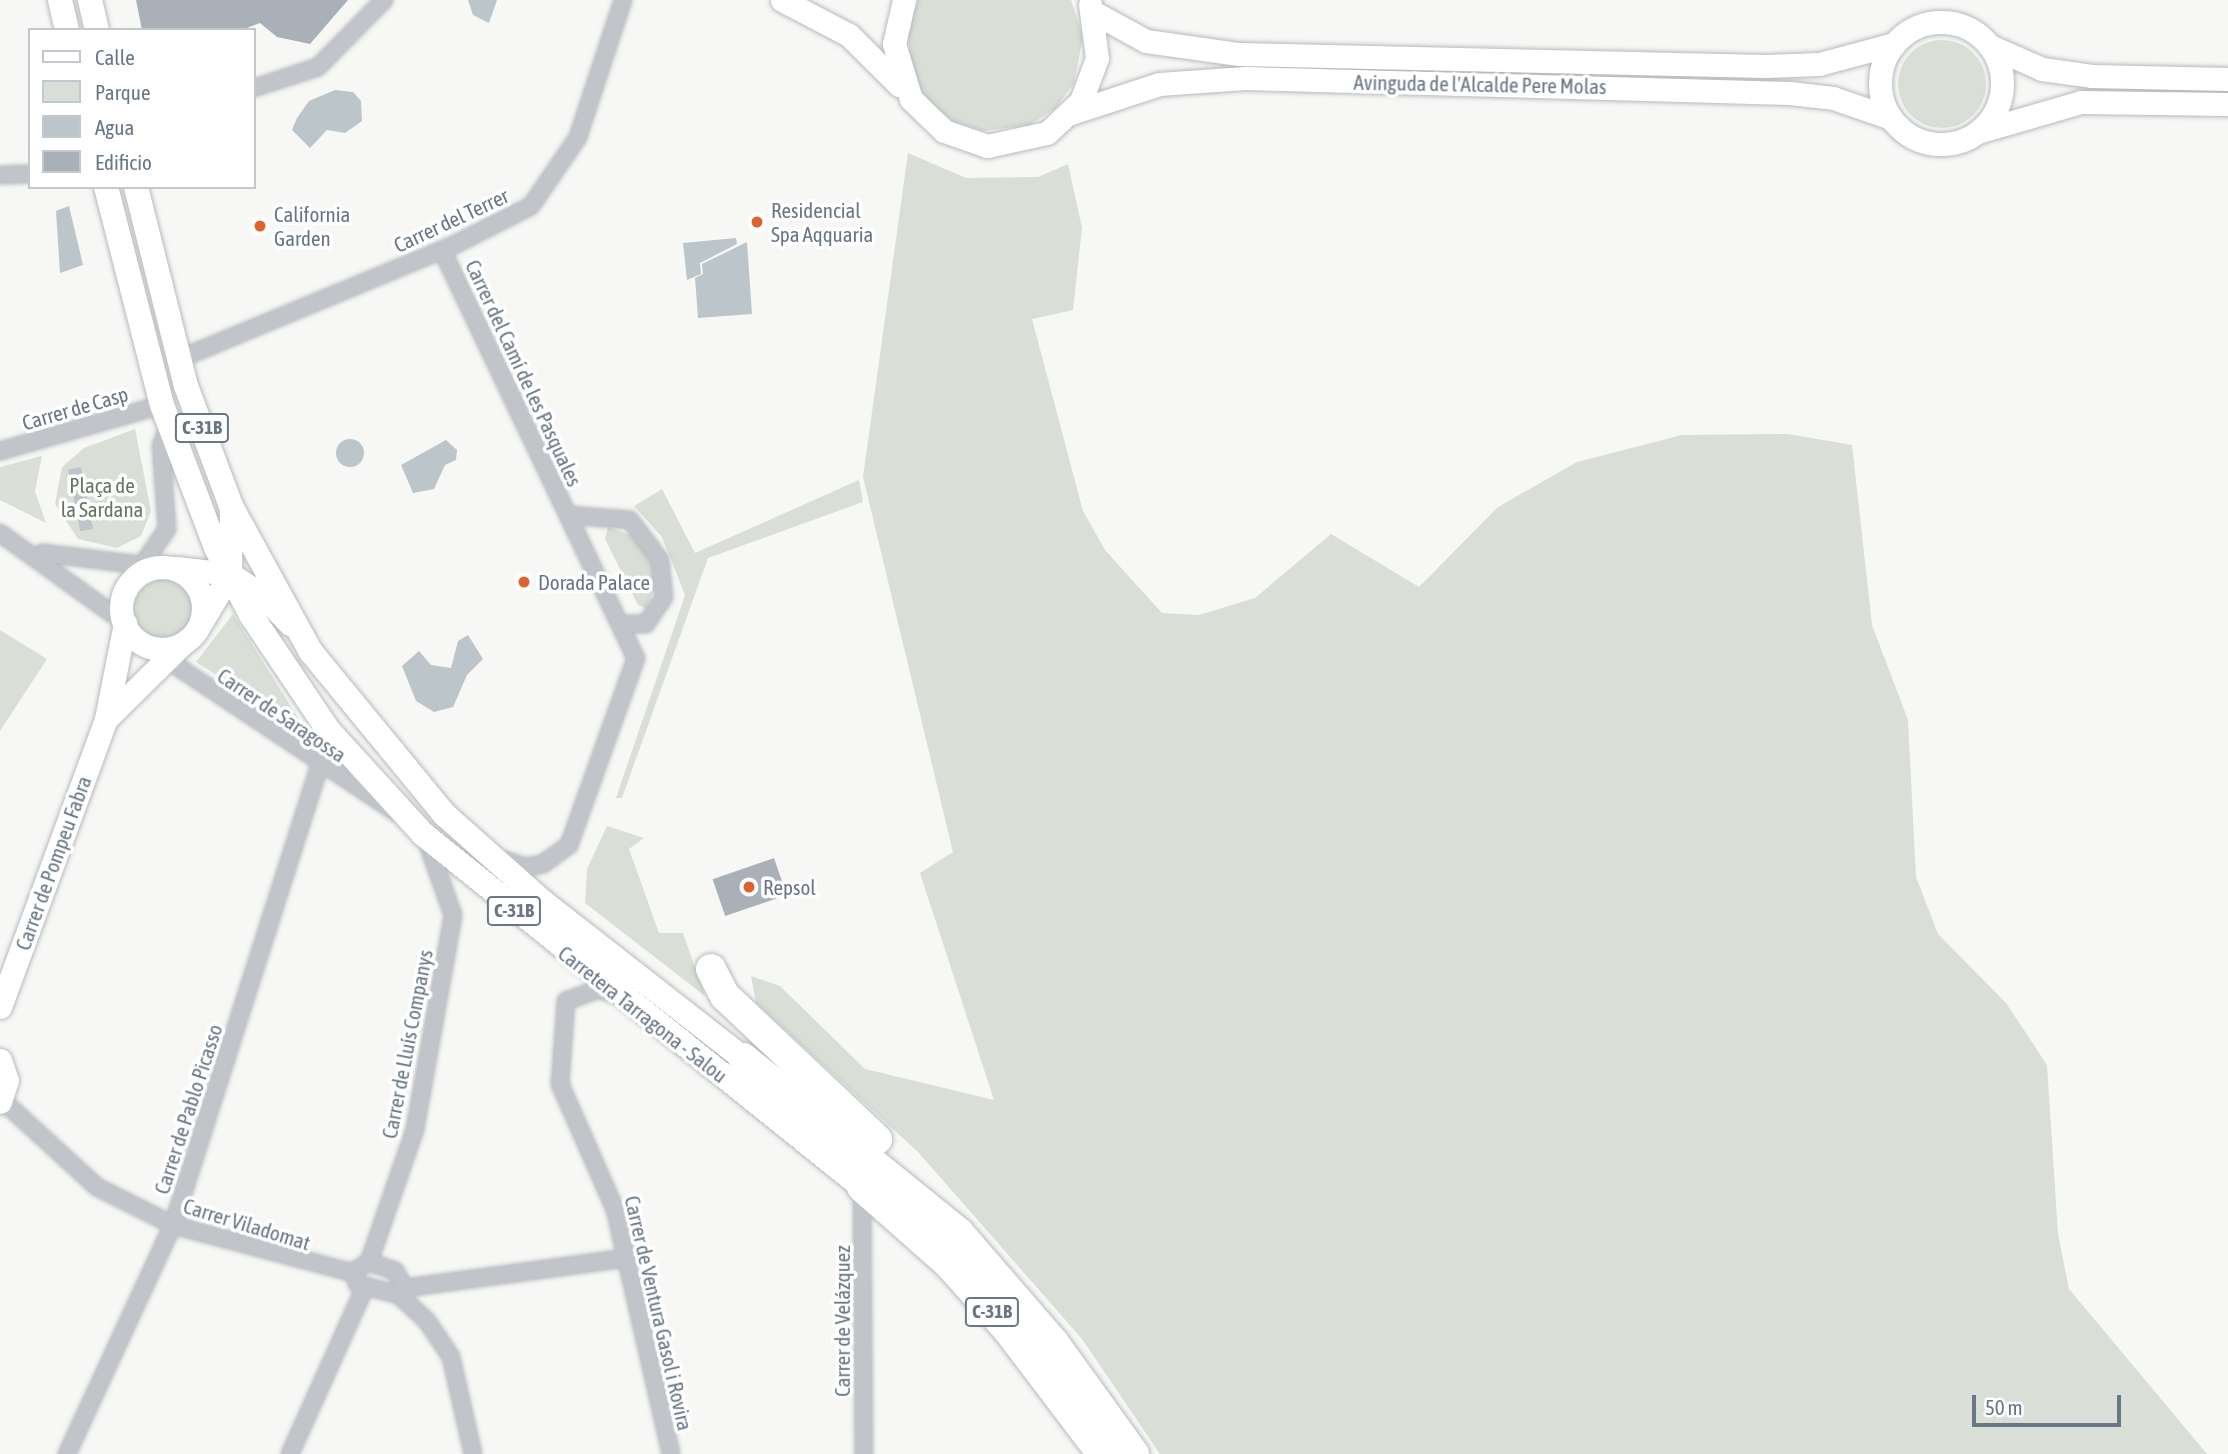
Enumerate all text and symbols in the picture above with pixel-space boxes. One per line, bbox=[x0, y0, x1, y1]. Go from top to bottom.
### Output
legend bbox=[28, 28, 256, 189]
text: Calle bbox=[95, 45, 135, 69]
street label: Avinguda de l'Alcalde Pere Molas bbox=[1353, 69, 1607, 99]
text: Parque bbox=[95, 80, 150, 104]
text: Agua bbox=[95, 115, 134, 139]
text: Edificio bbox=[95, 150, 152, 174]
street label: Carrer del Terrer bbox=[390, 182, 512, 258]
place label: Residencial Spa Aqquaria bbox=[771, 197, 873, 247]
place label: California Garden bbox=[274, 201, 350, 251]
marker: Residencial Spa Aqquaria bbox=[749, 214, 765, 230]
marker: California Garden bbox=[252, 218, 268, 234]
street label: Carrer del Camí de les Pasquales bbox=[460, 256, 588, 490]
street label: Carrer de Casp bbox=[19, 381, 131, 435]
road number: C-31B bbox=[174, 412, 230, 444]
park label: Plaça de la Sardana bbox=[61, 472, 143, 522]
place label: Dorada Palace bbox=[538, 569, 650, 595]
marker: Dorada Palace bbox=[516, 574, 532, 590]
street label: Carrer de Saragossa bbox=[213, 663, 351, 767]
street label: Carrer de Pompeu Fabra bbox=[10, 772, 96, 954]
place label: Repsol bbox=[763, 874, 816, 900]
marker: Repsol bbox=[741, 879, 757, 895]
road number: C-31B bbox=[486, 896, 542, 926]
street label: Carretera Tarragona - Salou bbox=[553, 940, 733, 1088]
street label: Carrer de Lluís Companys bbox=[376, 947, 438, 1141]
street label: Carrer de Pablo Picasso bbox=[149, 1021, 227, 1197]
street label: Carrer Viladomat bbox=[180, 1193, 314, 1255]
street label: Carrer de Ventura Gasol i Rovira bbox=[620, 1193, 698, 1433]
street label: Carrer de Velázquez bbox=[829, 1245, 855, 1397]
road number: C-31B bbox=[964, 1296, 1020, 1328]
scale bar bbox=[1976, 1380, 2125, 1424]
text: 50 m bbox=[1985, 1395, 2023, 1419]

